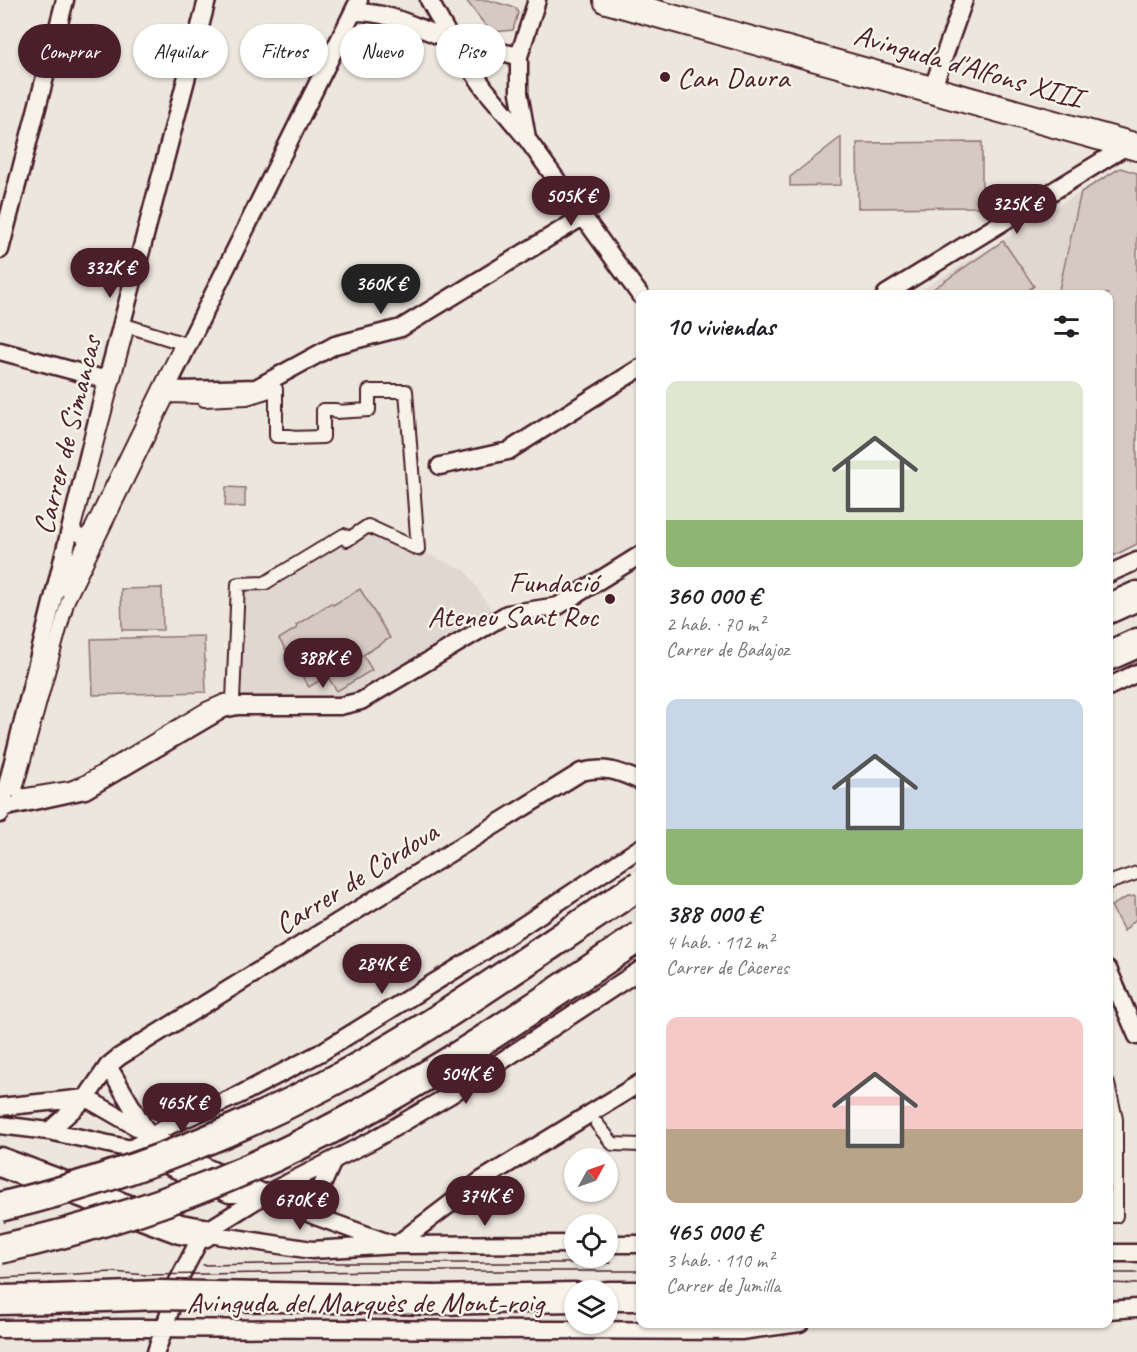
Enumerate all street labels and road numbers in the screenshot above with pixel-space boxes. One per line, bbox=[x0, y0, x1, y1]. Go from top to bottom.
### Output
street label: Avinguda d'Alfons XIII bbox=[850, 15, 1092, 118]
street label: Carrer de Simancas bbox=[24, 329, 111, 538]
street label: Carrer de Còrdova bbox=[267, 812, 446, 943]
street label: Avinguda del Marquès de Mont-roig bbox=[186, 1283, 546, 1321]

